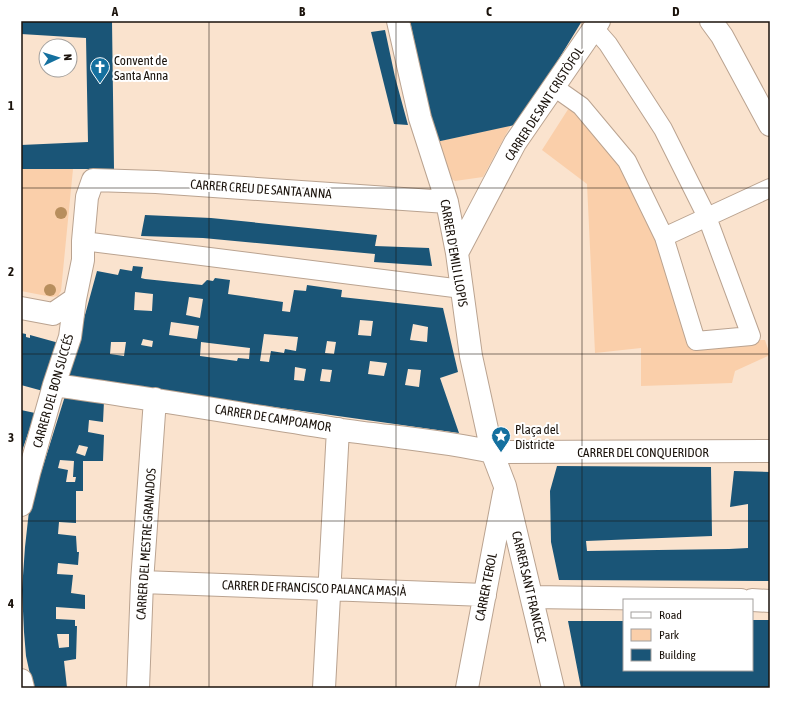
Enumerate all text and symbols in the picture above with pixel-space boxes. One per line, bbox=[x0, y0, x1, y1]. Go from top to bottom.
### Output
text: A bbox=[111, 4, 119, 19]
text: B bbox=[299, 4, 306, 19]
text: C bbox=[486, 4, 492, 19]
text: D bbox=[672, 4, 680, 19]
north arrow bbox=[38, 38, 78, 78]
street label: CARRER DE SANT CRISTÒFOL bbox=[502, 44, 586, 164]
place label: Convent de Santa Anna bbox=[114, 53, 168, 83]
text: N bbox=[62, 54, 74, 61]
church icon: Convent de Santa Anna bbox=[89, 56, 111, 84]
text: 1 bbox=[8, 98, 14, 113]
street label: CARRER CREU DE SANTA ANNA bbox=[190, 177, 333, 201]
street label: CARRER D'EMILI LLOPIS bbox=[437, 198, 471, 308]
text: 2 bbox=[8, 264, 14, 279]
street label: CARRER DEL BON SUCCÉS bbox=[30, 332, 77, 450]
street label: CARRER DE CAMPOAMOR bbox=[214, 401, 333, 435]
place label: Plaça del Districte bbox=[515, 422, 560, 452]
place icon: Plaça del Districte bbox=[490, 425, 512, 453]
text: 3 bbox=[8, 430, 14, 445]
street label: CARRER DEL CONQUERIDOR bbox=[577, 445, 709, 460]
street label: CARRER DEL MESTRE GRANADOS bbox=[133, 467, 159, 620]
street label: CARRER SANT FRANCESC bbox=[509, 530, 549, 645]
street label: CARRER TEROL bbox=[472, 552, 500, 622]
street label: CARRER DE FRANCISCO PALANCA MASIÀ bbox=[222, 577, 407, 599]
text: 4 bbox=[7, 596, 14, 611]
legend bbox=[623, 599, 753, 671]
text: Road bbox=[659, 608, 682, 622]
text: Park bbox=[659, 628, 680, 642]
text: Building bbox=[659, 648, 697, 662]

